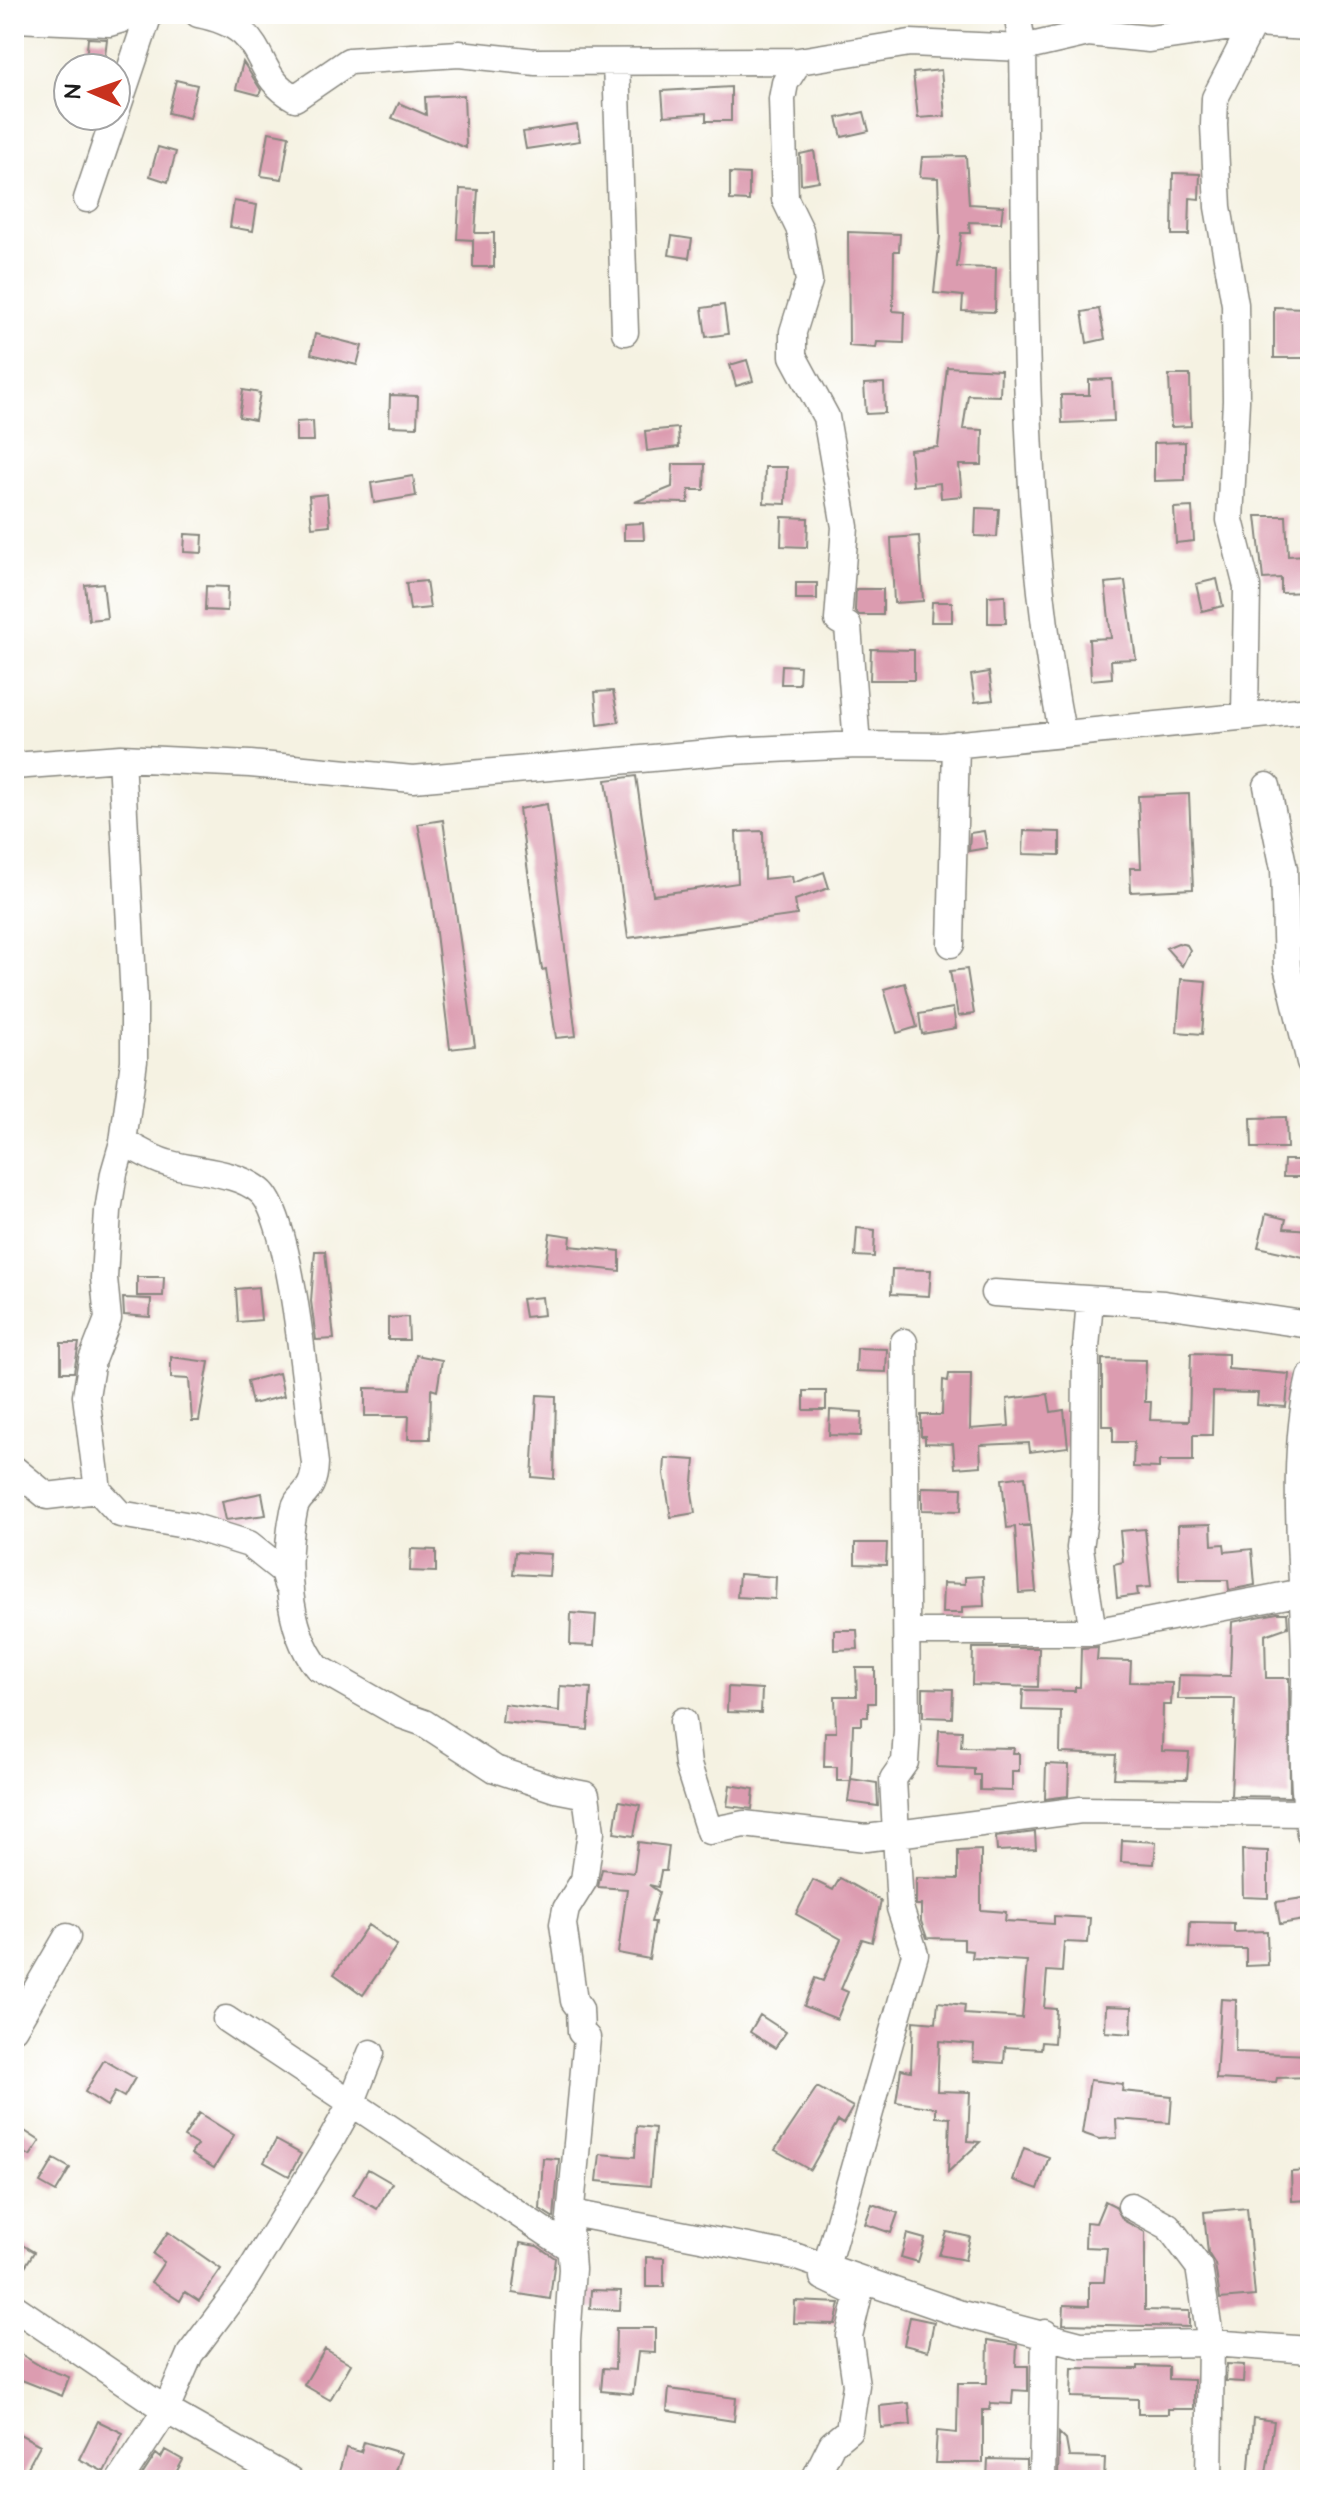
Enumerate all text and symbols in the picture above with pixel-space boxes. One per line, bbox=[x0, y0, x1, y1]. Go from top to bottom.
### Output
north arrow bbox=[52, 52, 132, 132]
text: N bbox=[58, 84, 89, 99]

